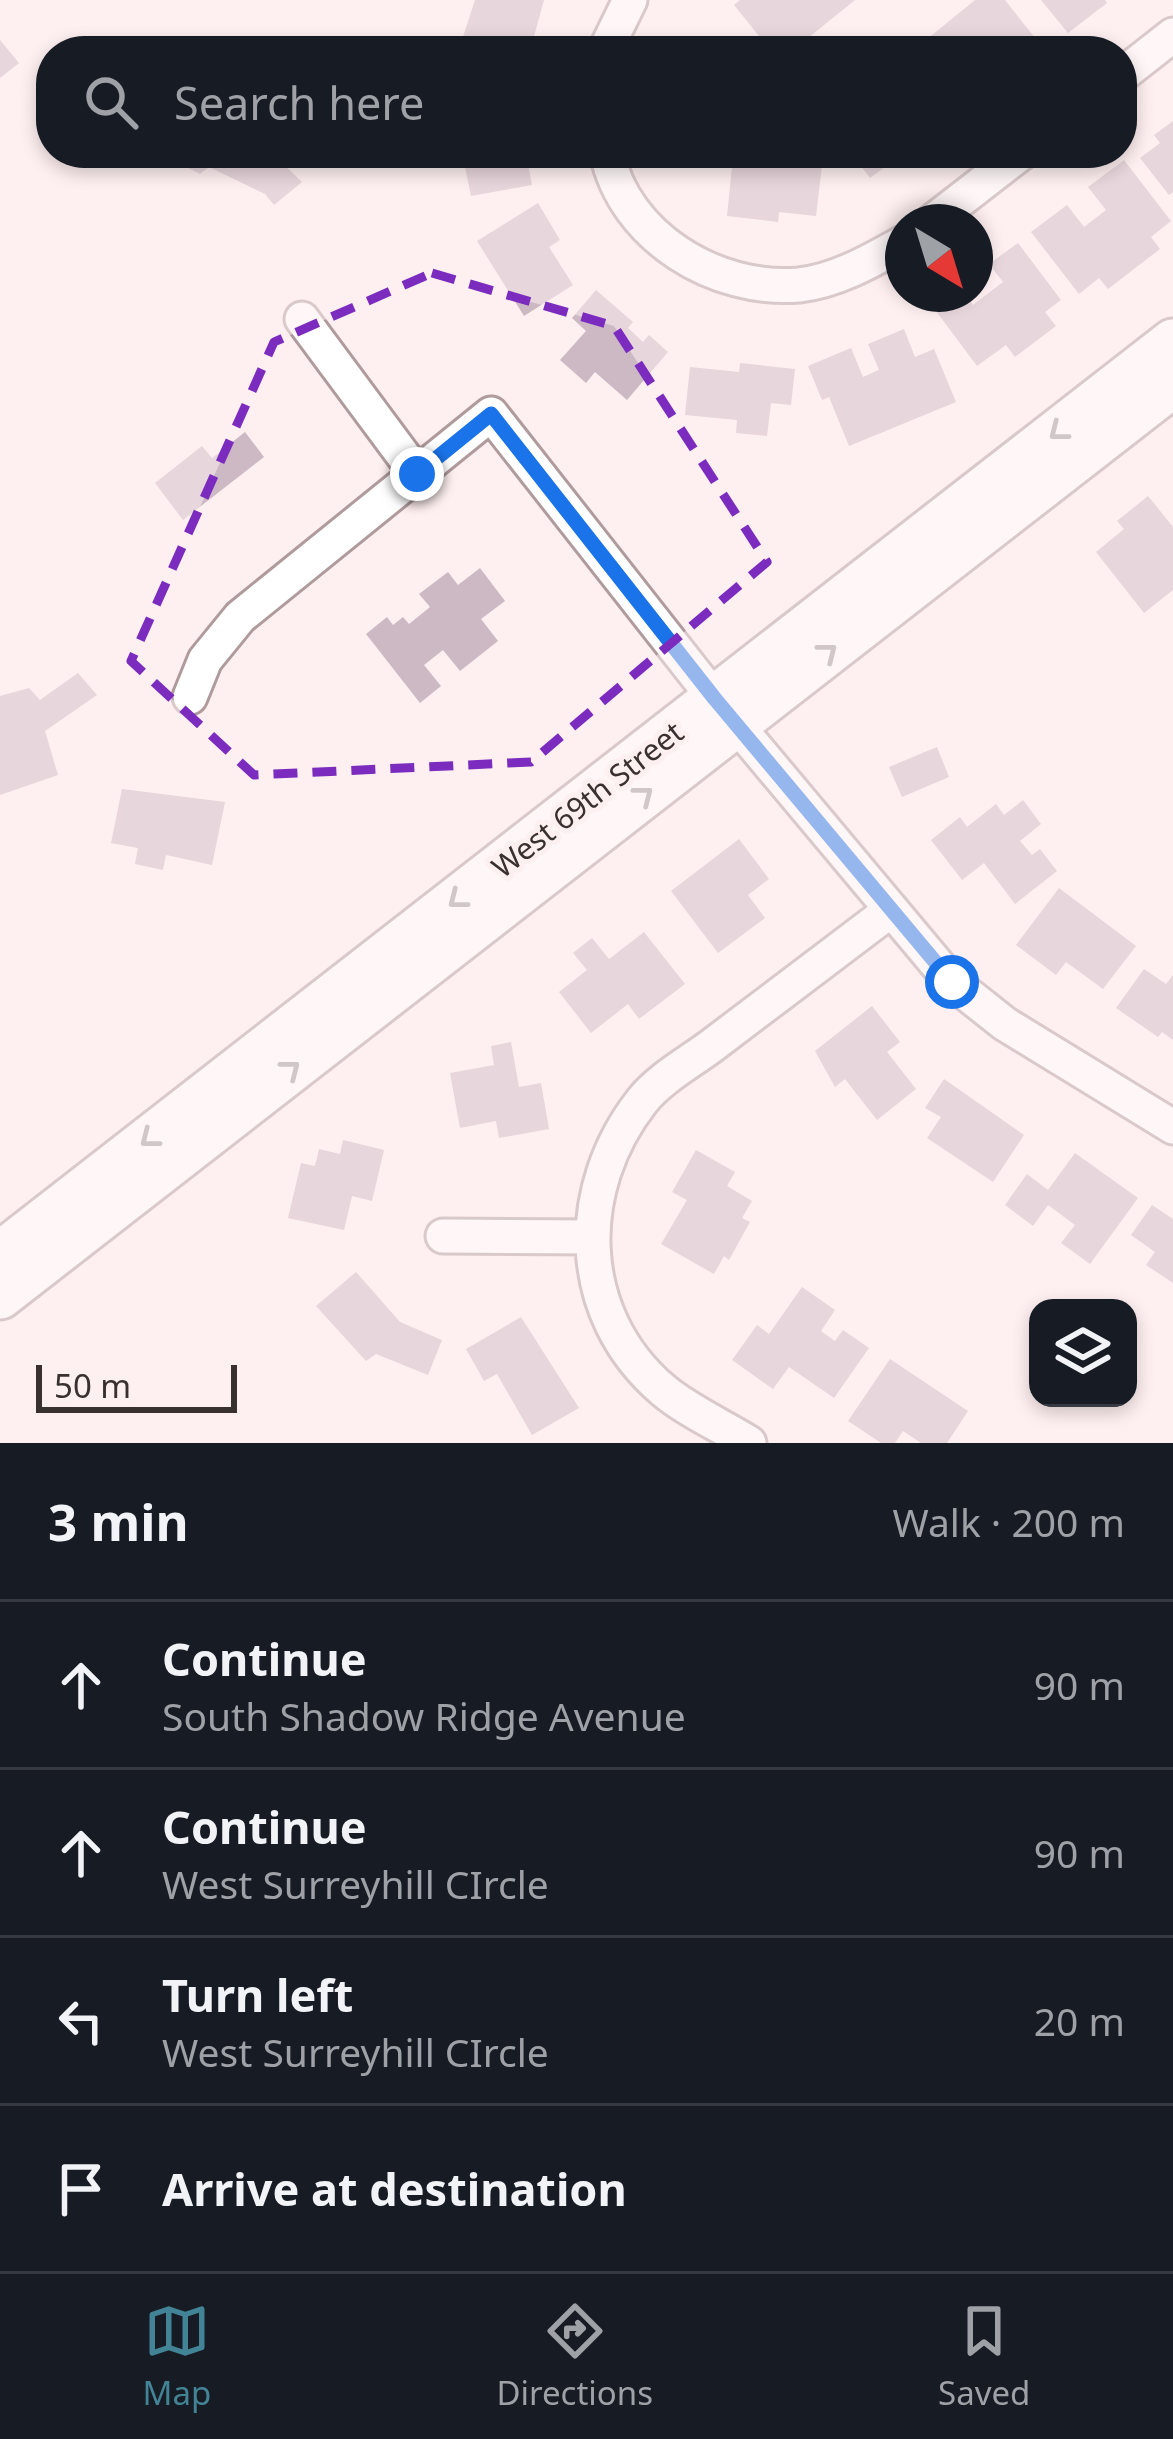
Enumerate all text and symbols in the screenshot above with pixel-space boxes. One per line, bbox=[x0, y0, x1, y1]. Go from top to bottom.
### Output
search box bbox=[36, 36, 1137, 168]
icon: search bbox=[78, 69, 144, 135]
text: Search here bbox=[174, 72, 424, 133]
north arrow bbox=[885, 204, 993, 312]
one-way arrow bbox=[1049, 418, 1071, 439]
route end bbox=[390, 447, 444, 501]
one-way arrow bbox=[814, 645, 836, 666]
street label: West 69th Street bbox=[483, 711, 691, 887]
one-way arrow bbox=[630, 788, 652, 809]
one-way arrow bbox=[448, 886, 470, 907]
route start bbox=[925, 955, 979, 1009]
one-way arrow bbox=[278, 1062, 300, 1083]
one-way arrow bbox=[140, 1125, 162, 1146]
map controls bbox=[1029, 1299, 1137, 1407]
button: layers bbox=[1029, 1299, 1137, 1407]
scale bar bbox=[36, 1359, 237, 1412]
text: 50 m bbox=[54, 1363, 131, 1408]
text: 3 min bbox=[48, 1486, 189, 1556]
text: Walk · 200 m bbox=[892, 1495, 1125, 1548]
text: Continue bbox=[162, 1628, 367, 1689]
icon: ahead bbox=[48, 1652, 114, 1718]
text: 90 m bbox=[1034, 1658, 1125, 1711]
text: South Shadow Ridge Avenue bbox=[162, 1689, 686, 1742]
text: Continue bbox=[162, 1796, 367, 1857]
icon: ahead bbox=[48, 1820, 114, 1886]
text: 90 m bbox=[1034, 1826, 1125, 1879]
text: West Surreyhill CIrcle bbox=[162, 1857, 549, 1910]
text: Turn left bbox=[162, 1964, 353, 2025]
icon: left bbox=[48, 1988, 114, 2054]
text: 20 m bbox=[1034, 1994, 1125, 2047]
text: West Surreyhill CIrcle bbox=[162, 2025, 549, 2078]
icon: arrive bbox=[48, 2156, 114, 2222]
text: Arrive at destination bbox=[162, 2158, 627, 2219]
tab: Map bbox=[143, 2298, 211, 2415]
tab: Directions bbox=[496, 2298, 653, 2415]
tab: Saved bbox=[938, 2298, 1030, 2415]

